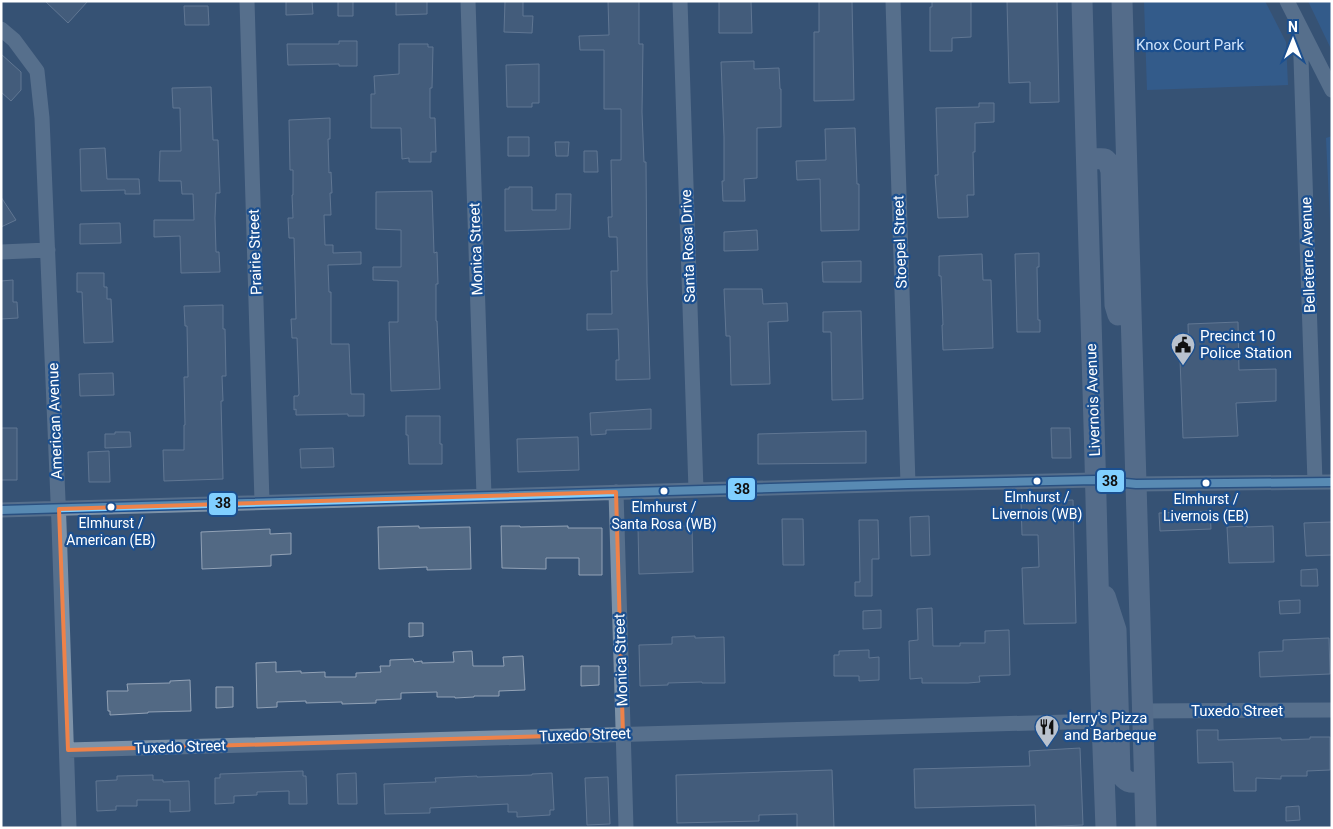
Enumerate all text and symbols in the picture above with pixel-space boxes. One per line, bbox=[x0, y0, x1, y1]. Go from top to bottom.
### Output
north arrow bbox=[1268, 15, 1318, 65]
text: N bbox=[1288, 19, 1298, 35]
park label: Knox Court Park bbox=[1136, 36, 1244, 54]
street label: Santa Rosa Drive bbox=[677, 189, 699, 303]
street label: Stoepel Street bbox=[889, 195, 911, 289]
street label: Belleterre Avenue bbox=[1297, 197, 1319, 313]
street label: Monica Street bbox=[465, 202, 487, 296]
street label: Prairie Street bbox=[245, 209, 265, 295]
place label: Precinct 10 Police Station bbox=[1200, 327, 1292, 362]
public building icon: Precinct 10 Police Station bbox=[1170, 332, 1196, 366]
street label: Livernois Avenue bbox=[1082, 343, 1104, 457]
street label: American Avenue bbox=[44, 362, 66, 480]
line badge: 38 bbox=[1096, 469, 1125, 493]
text: 38 bbox=[1102, 473, 1118, 489]
marker: Elmhurst / Livernois (WB) bbox=[1032, 476, 1042, 486]
line badge: 38 bbox=[727, 477, 756, 501]
marker: Elmhurst / Livernois (EB) bbox=[1201, 478, 1211, 488]
text: 38 bbox=[734, 481, 750, 497]
marker: Elmhurst / Santa Rosa (WB) bbox=[659, 486, 669, 496]
place label: Elmhurst / Livernois (WB) bbox=[992, 489, 1082, 523]
place label: Elmhurst / Livernois (EB) bbox=[1163, 491, 1249, 525]
line badge: 38 bbox=[208, 492, 237, 516]
text: 38 bbox=[215, 495, 231, 511]
place label: Elmhurst / Santa Rosa (WB) bbox=[611, 499, 717, 533]
marker: Elmhurst / American (EB) bbox=[106, 502, 116, 512]
place label: Elmhurst / American (EB) bbox=[66, 515, 156, 549]
street label: Monica Street bbox=[610, 613, 632, 707]
street label: Tuxedo Street bbox=[1191, 702, 1283, 720]
place label: Jerry's Pizza and Barbeque bbox=[1064, 709, 1156, 744]
restaurant icon: Jerry's Pizza and Barbeque bbox=[1034, 714, 1060, 748]
street label: Tuxedo Street bbox=[539, 724, 631, 746]
street label: Tuxedo Street bbox=[134, 736, 226, 758]

